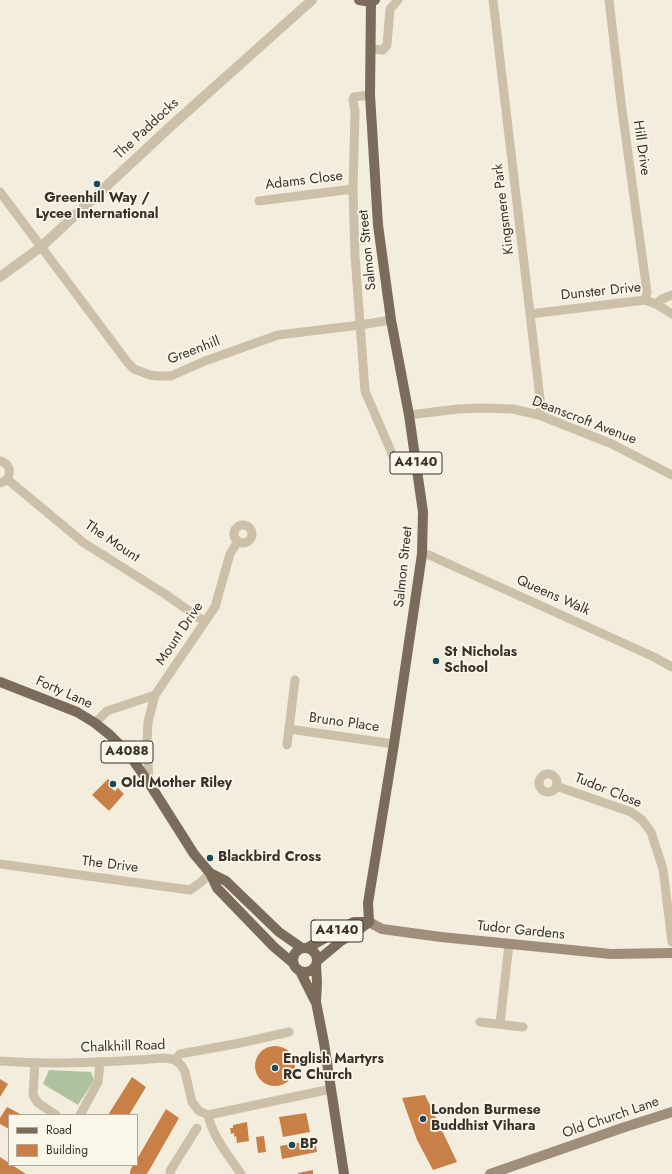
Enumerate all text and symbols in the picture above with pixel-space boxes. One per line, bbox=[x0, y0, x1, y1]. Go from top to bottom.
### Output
street label: The Paddocks bbox=[112, 95, 182, 163]
street label: Hill Drive bbox=[629, 119, 653, 177]
street label: Kingsmere Park bbox=[490, 163, 518, 255]
street label: Adams Close bbox=[264, 168, 344, 194]
marker: Greenhill Way / Lycee International bbox=[92, 179, 102, 189]
place label: Greenhill Way / Lycee International bbox=[35, 191, 159, 224]
street label: Salmon Street bbox=[355, 209, 381, 291]
street label: Dunster Drive bbox=[560, 279, 642, 305]
street label: Greenhill bbox=[165, 333, 223, 369]
street label: Deanscroft Avenue bbox=[529, 393, 639, 449]
road number: A4140 bbox=[390, 452, 442, 474]
street label: The Mount bbox=[81, 518, 143, 566]
street label: Salmon Street bbox=[391, 526, 417, 608]
street label: Queens Walk bbox=[514, 572, 592, 620]
street label: Mount Drive bbox=[153, 599, 207, 669]
place label: St Nicholas School bbox=[444, 645, 517, 678]
marker: St Nicholas School bbox=[431, 656, 441, 666]
street label: Forty Lane bbox=[33, 673, 95, 713]
street label: Bruno Place bbox=[308, 710, 380, 736]
road number: A4088 bbox=[101, 741, 153, 763]
street label: Tudor Close bbox=[572, 770, 644, 812]
place label: Old Mother Riley bbox=[121, 776, 232, 792]
marker: Old Mother Riley bbox=[108, 779, 118, 789]
place label: Blackbird Cross bbox=[218, 850, 321, 866]
street label: The Drive bbox=[81, 853, 139, 877]
marker: Blackbird Cross bbox=[205, 853, 215, 863]
street label: Tudor Gardens bbox=[476, 918, 566, 944]
road number: A4140 bbox=[311, 920, 363, 942]
street label: Chalkhill Road bbox=[80, 1037, 166, 1057]
place label: English Martyrs RC Church bbox=[283, 1052, 384, 1084]
marker: English Martyrs RC Church bbox=[270, 1063, 280, 1073]
street label: Old Church Lane bbox=[560, 1094, 662, 1142]
place label: London Burmese Buddhist Vihara bbox=[431, 1103, 541, 1136]
legend bbox=[8, 1114, 138, 1166]
marker: London Burmese Buddhist Vihara bbox=[418, 1114, 428, 1124]
text: Road bbox=[46, 1121, 72, 1139]
place label: BP bbox=[300, 1137, 318, 1153]
marker: BP bbox=[287, 1140, 297, 1150]
text: Building bbox=[46, 1141, 88, 1159]

